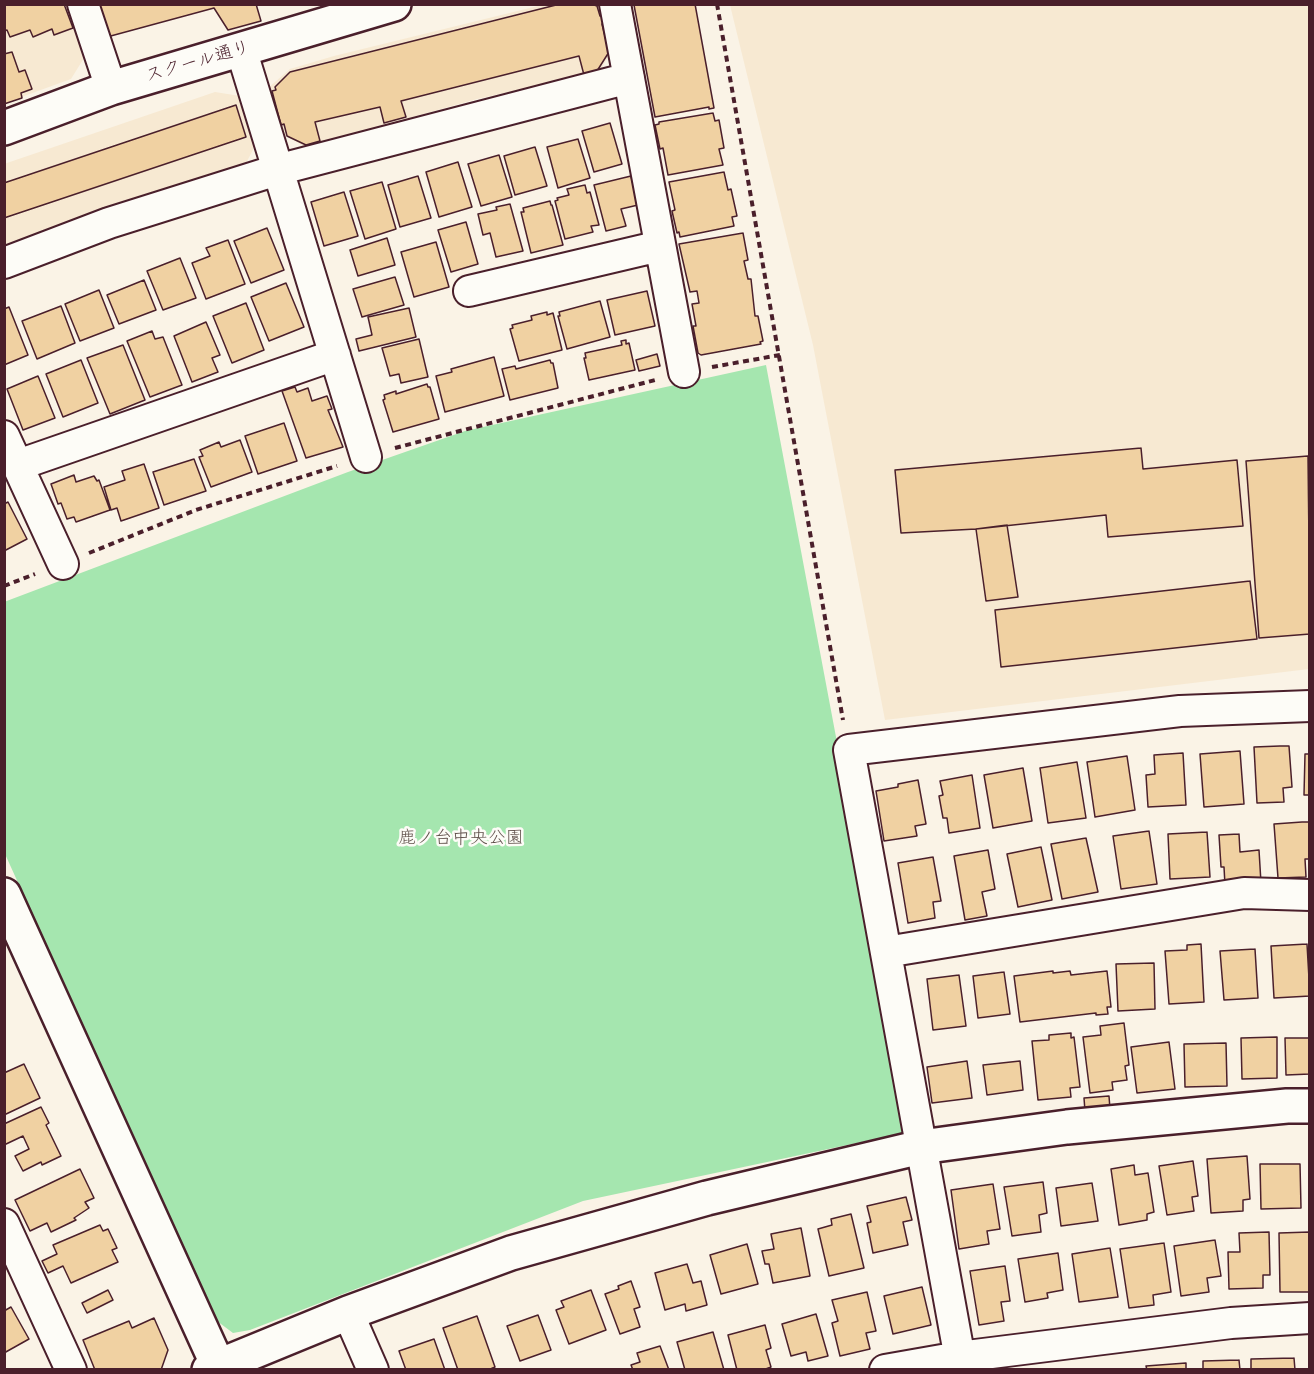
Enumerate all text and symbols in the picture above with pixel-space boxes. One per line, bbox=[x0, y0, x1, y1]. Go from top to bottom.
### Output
street label: スクール通り bbox=[143, 37, 253, 87]
park label: 鹿ノ台中央公園 bbox=[398, 827, 524, 849]

